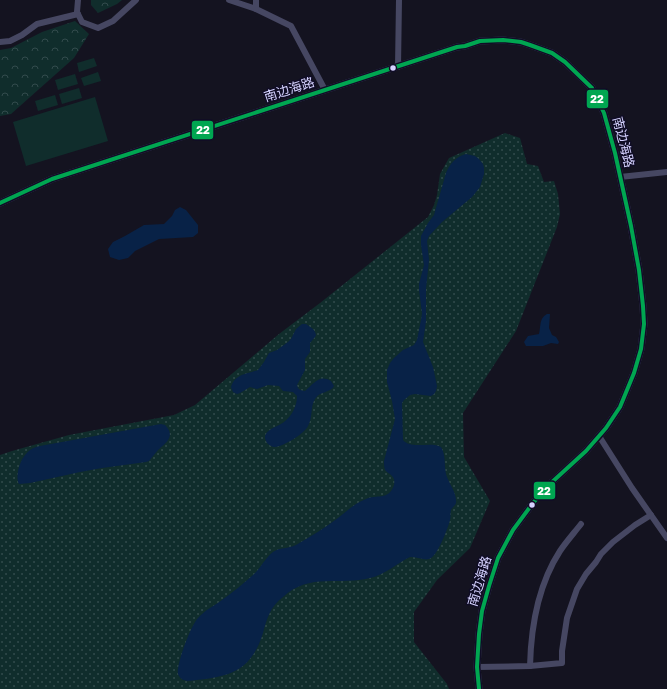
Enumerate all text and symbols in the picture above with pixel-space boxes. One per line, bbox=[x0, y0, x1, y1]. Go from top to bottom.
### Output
unlabelled marker bbox=[388, 63, 398, 73]
street label: 南边海路 bbox=[262, 73, 316, 105]
line badge: 22 bbox=[586, 89, 609, 109]
text: 22 bbox=[590, 92, 604, 105]
street label: 南边海路 bbox=[610, 115, 638, 169]
line badge: 22 bbox=[191, 120, 214, 140]
text: 22 bbox=[196, 123, 210, 136]
line badge: 22 bbox=[533, 481, 556, 500]
text: 22 bbox=[537, 484, 551, 497]
unlabelled marker bbox=[527, 500, 537, 510]
street label: 南边海路 bbox=[464, 554, 494, 608]

